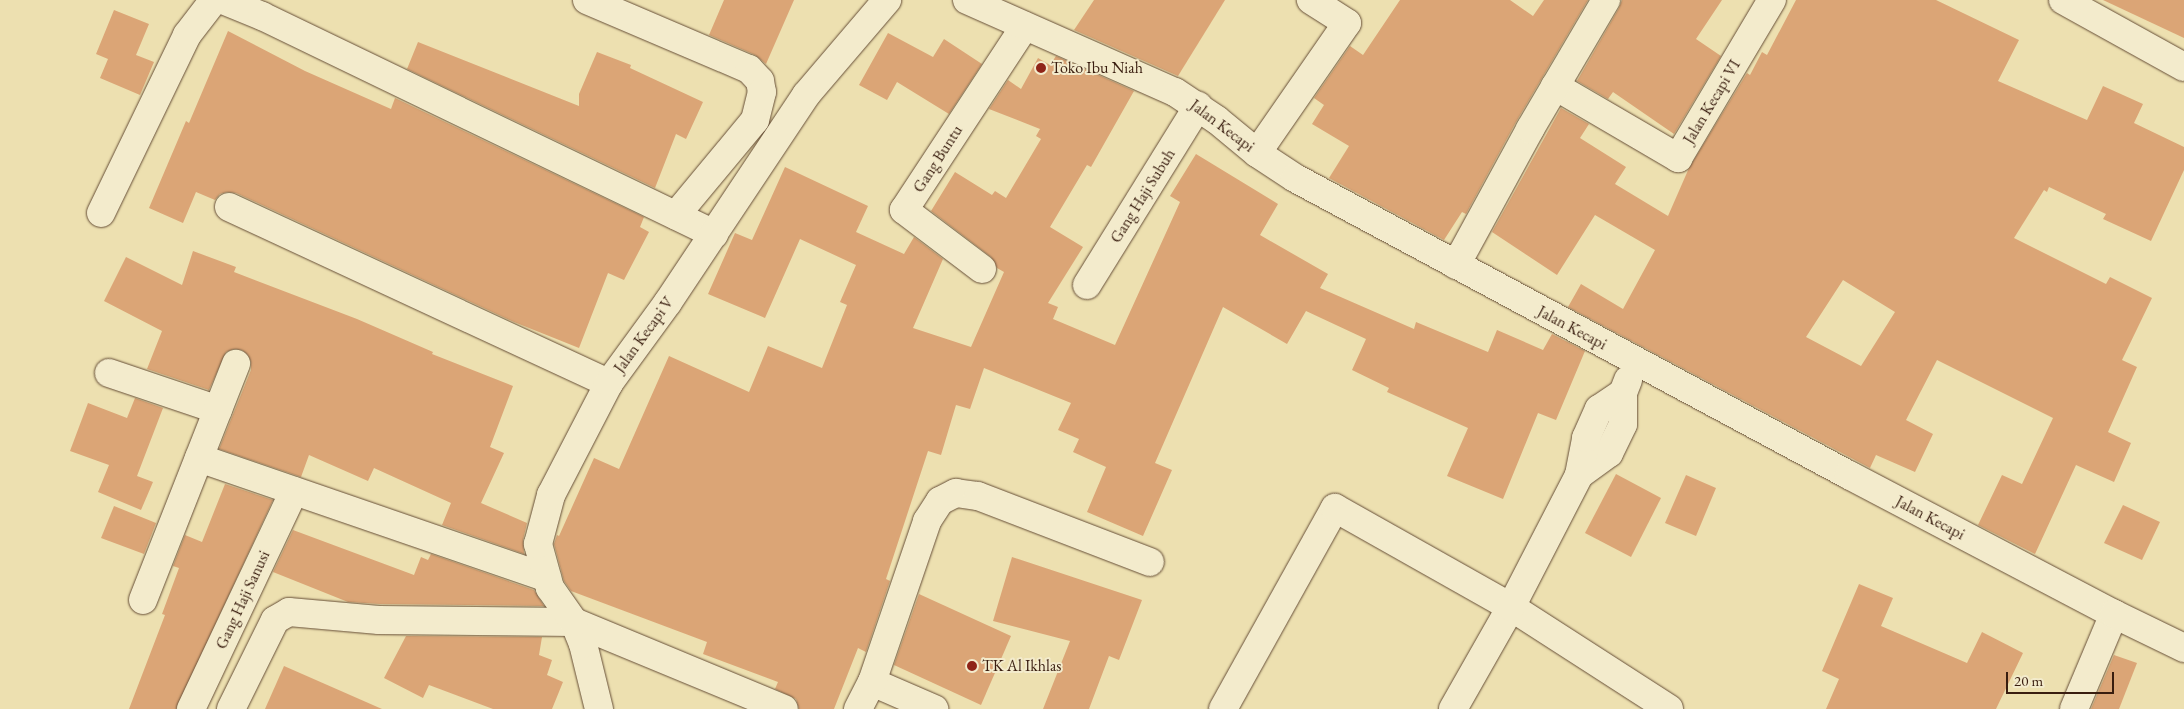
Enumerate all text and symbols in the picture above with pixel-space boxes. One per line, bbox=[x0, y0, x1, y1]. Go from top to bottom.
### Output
street label: Jalan Kecapi VI bbox=[1679, 56, 1745, 148]
place label: Toko Ibu Niah bbox=[1051, 58, 1143, 78]
marker: Toko Ibu Niah bbox=[1035, 62, 1047, 74]
street label: Jalan Kecapi bbox=[1186, 96, 1258, 156]
street label: Gang Buntu bbox=[909, 122, 967, 196]
street label: Gang Haji Subuh bbox=[1106, 145, 1180, 247]
street label: Jalan Kecapi V bbox=[610, 293, 678, 377]
street label: Jalan Kecapi bbox=[1534, 302, 1610, 354]
street label: Jalan Kecapi bbox=[1892, 492, 1968, 544]
street label: Gang Haji Sanusi bbox=[212, 548, 274, 652]
place label: TK Al Ikhlas bbox=[982, 656, 1062, 676]
marker: TK Al Ikhlas bbox=[966, 660, 978, 672]
scale bar bbox=[2009, 662, 2116, 694]
text: 20 m bbox=[2014, 671, 2043, 690]

